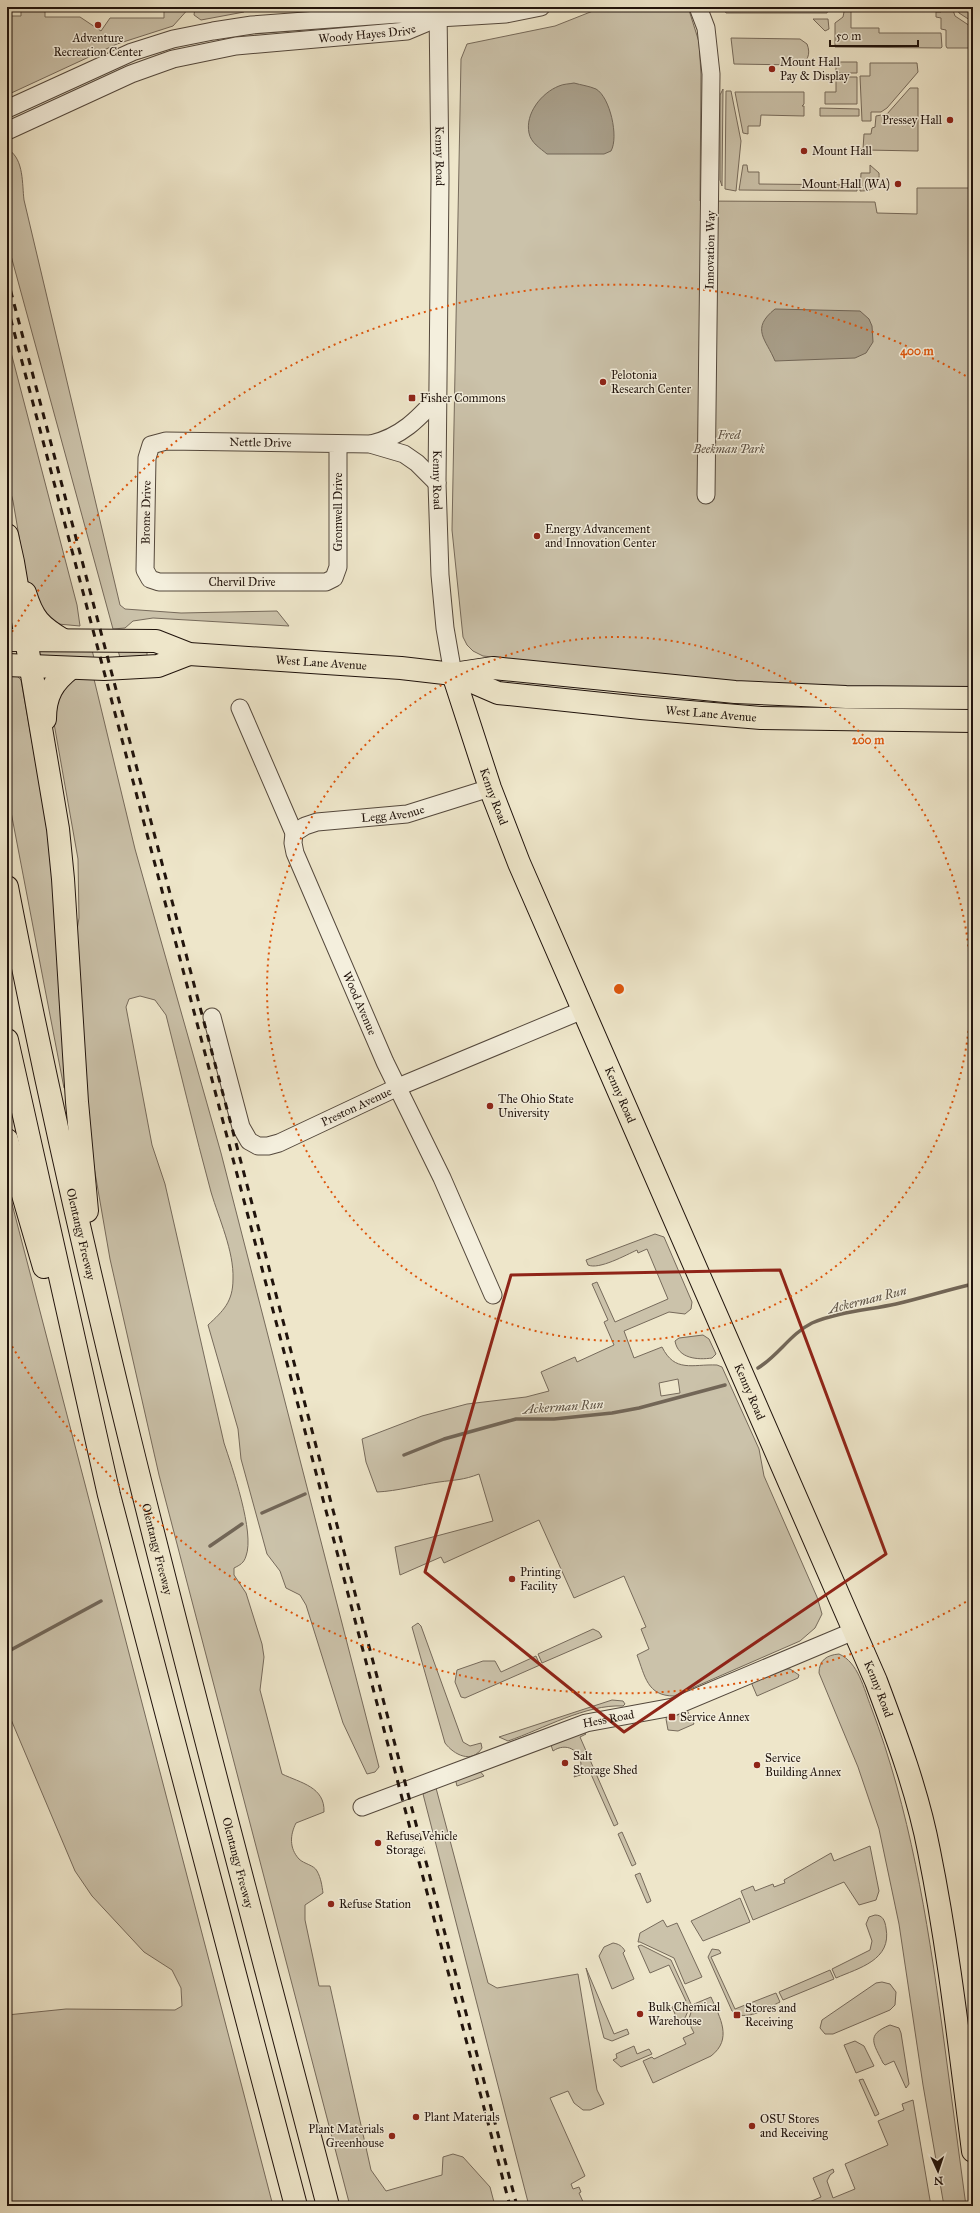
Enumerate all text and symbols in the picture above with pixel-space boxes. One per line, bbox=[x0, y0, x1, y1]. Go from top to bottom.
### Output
marker: Adventure Recreation Center bbox=[93, 20, 103, 30]
street label: Woody Hayes Drive bbox=[318, 21, 418, 46]
scale bar bbox=[830, 22, 918, 48]
text: 50 m bbox=[836, 29, 861, 43]
place label: Adventure Recreation Center bbox=[54, 31, 143, 59]
place label: Mount Hall Pay & Display bbox=[780, 55, 850, 83]
marker: Mount Hall Pay & Display bbox=[767, 64, 777, 74]
place label: Pressey Hall bbox=[882, 113, 943, 127]
marker: Pressey Hall bbox=[945, 115, 955, 125]
street label: Kenny Road bbox=[432, 126, 447, 186]
place label: Mount Hall bbox=[812, 144, 873, 158]
marker: Mount Hall bbox=[799, 146, 809, 156]
place label: Mount Hall (WA) bbox=[802, 177, 890, 191]
marker: Mount Hall (WA) bbox=[893, 179, 903, 189]
street label: Innovation Way bbox=[702, 210, 718, 290]
text: 400 m bbox=[900, 344, 935, 359]
place label: Pelotonia Research Center bbox=[611, 368, 691, 396]
marker: Pelotonia Research Center bbox=[598, 377, 608, 387]
place label: Fisher Commons bbox=[420, 391, 506, 405]
marker: Fisher Commons bbox=[407, 393, 417, 403]
park label: Fred Beekman Park bbox=[692, 428, 765, 456]
street label: Nettle Drive bbox=[229, 435, 292, 450]
street label: Kenny Road bbox=[430, 450, 445, 510]
street label: Gromwell Drive bbox=[331, 473, 345, 551]
street label: Brome Drive bbox=[138, 480, 154, 544]
place label: Energy Advancement and Innovation Center bbox=[545, 522, 657, 550]
marker: Energy Advancement and Innovation Center bbox=[532, 531, 542, 541]
street label: Chervil Drive bbox=[208, 575, 276, 589]
street label: West Lane Avenue bbox=[275, 653, 367, 673]
street label: West Lane Avenue bbox=[665, 703, 757, 725]
text: 200 m bbox=[852, 733, 885, 747]
street label: Kenny Road bbox=[477, 766, 511, 827]
street label: Legg Avenue bbox=[361, 802, 426, 825]
street label: Wood Avenue bbox=[340, 969, 380, 1037]
centre of rings bbox=[612, 982, 626, 996]
street label: Kenny Road bbox=[602, 1064, 639, 1125]
street label: Preston Avenue bbox=[319, 1084, 394, 1129]
place label: The Ohio State University bbox=[498, 1092, 574, 1120]
marker: The Ohio State University bbox=[485, 1101, 495, 1111]
street label: Olentangy Freeway bbox=[64, 1187, 98, 1282]
water label: Ackerman Run bbox=[824, 1282, 908, 1318]
street label: Kenny Road bbox=[731, 1361, 768, 1422]
water label: Ackerman Run bbox=[520, 1396, 604, 1418]
street label: Olentangy Freeway bbox=[139, 1502, 175, 1597]
place label: Printing Facility bbox=[520, 1565, 561, 1593]
marker: Printing Facility bbox=[507, 1574, 517, 1584]
street label: Kenny Road bbox=[861, 1658, 896, 1719]
street label: Hess Road bbox=[581, 1707, 635, 1730]
place label: Service Annex bbox=[680, 1710, 750, 1724]
marker: Service Annex bbox=[667, 1712, 677, 1722]
place label: Salt Storage Shed bbox=[573, 1749, 638, 1778]
place label: Service Building Annex bbox=[765, 1751, 842, 1780]
marker: Salt Storage Shed bbox=[560, 1758, 570, 1768]
marker: Service Building Annex bbox=[752, 1760, 762, 1770]
street label: Olentangy Freeway bbox=[219, 1816, 257, 1910]
place label: Refuse Vehicle Storage bbox=[386, 1829, 457, 1858]
marker: Refuse Vehicle Storage bbox=[373, 1838, 383, 1848]
place label: Refuse Station bbox=[339, 1897, 412, 1911]
marker: Refuse Station bbox=[326, 1899, 336, 1909]
place label: Bulk Chemical Warehouse bbox=[648, 2000, 721, 2028]
place label: Stores and Receiving bbox=[745, 2001, 796, 2030]
marker: Bulk Chemical Warehouse bbox=[635, 2009, 645, 2019]
marker: Stores and Receiving bbox=[732, 2010, 742, 2020]
place label: Plant Materials bbox=[424, 2110, 500, 2124]
marker: Plant Materials bbox=[411, 2112, 421, 2122]
place label: OSU Stores and Receiving bbox=[760, 2112, 828, 2141]
marker: OSU Stores and Receiving bbox=[747, 2121, 757, 2131]
place label: Plant Materials Greenhouse bbox=[308, 2122, 384, 2150]
marker: Plant Materials Greenhouse bbox=[387, 2131, 397, 2141]
north arrow bbox=[918, 2151, 958, 2191]
text: N bbox=[933, 2174, 944, 2187]

